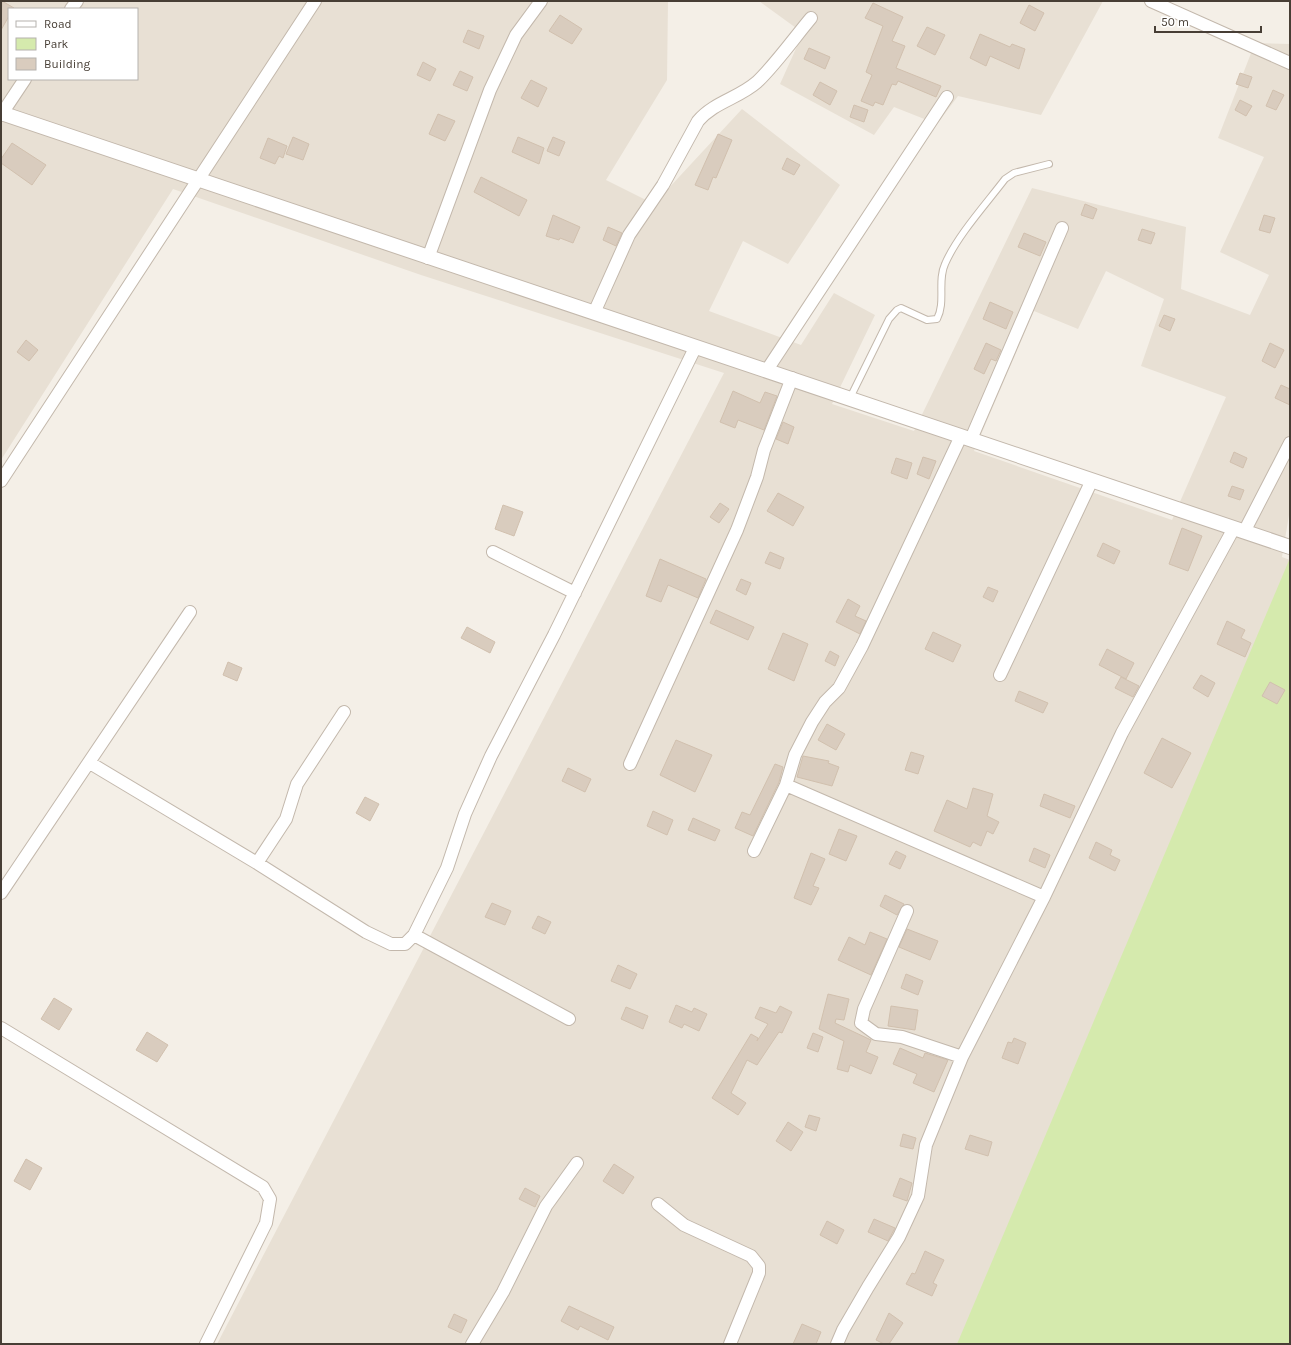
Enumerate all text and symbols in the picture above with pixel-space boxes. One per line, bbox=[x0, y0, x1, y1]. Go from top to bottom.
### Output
legend bbox=[8, 8, 138, 80]
scale bar bbox=[1155, 8, 1261, 34]
text: 50 m bbox=[1161, 15, 1189, 29]
text: Road bbox=[44, 17, 72, 31]
text: Park bbox=[44, 37, 69, 51]
text: Building bbox=[44, 57, 91, 71]

